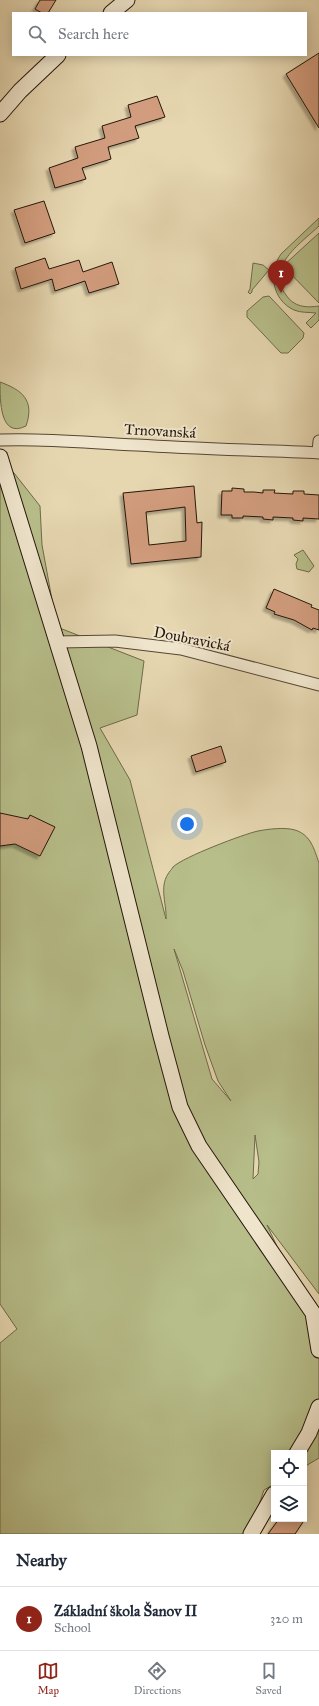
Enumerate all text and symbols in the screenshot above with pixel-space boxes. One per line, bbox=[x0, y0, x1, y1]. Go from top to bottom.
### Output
search box bbox=[12, 12, 307, 56]
icon: search bbox=[26, 23, 48, 45]
text: Search here bbox=[58, 25, 129, 43]
pin: 1 bbox=[268, 260, 294, 293]
street label: Trnovanská bbox=[124, 420, 197, 442]
street label: Doubravická bbox=[152, 623, 232, 655]
your location bbox=[177, 814, 197, 834]
map controls bbox=[271, 1450, 307, 1522]
button: locate bbox=[271, 1450, 307, 1486]
button: layers bbox=[271, 1486, 307, 1522]
text: Nearby bbox=[16, 1550, 67, 1571]
text: Základní škola Šanov II bbox=[54, 1602, 198, 1620]
text: 1 bbox=[26, 1611, 32, 1627]
text: 320 m bbox=[270, 1611, 303, 1627]
text: School bbox=[54, 1620, 91, 1636]
tab: Map bbox=[37, 1660, 59, 1697]
tab: Directions bbox=[134, 1660, 181, 1697]
tab: Saved bbox=[256, 1660, 282, 1697]

